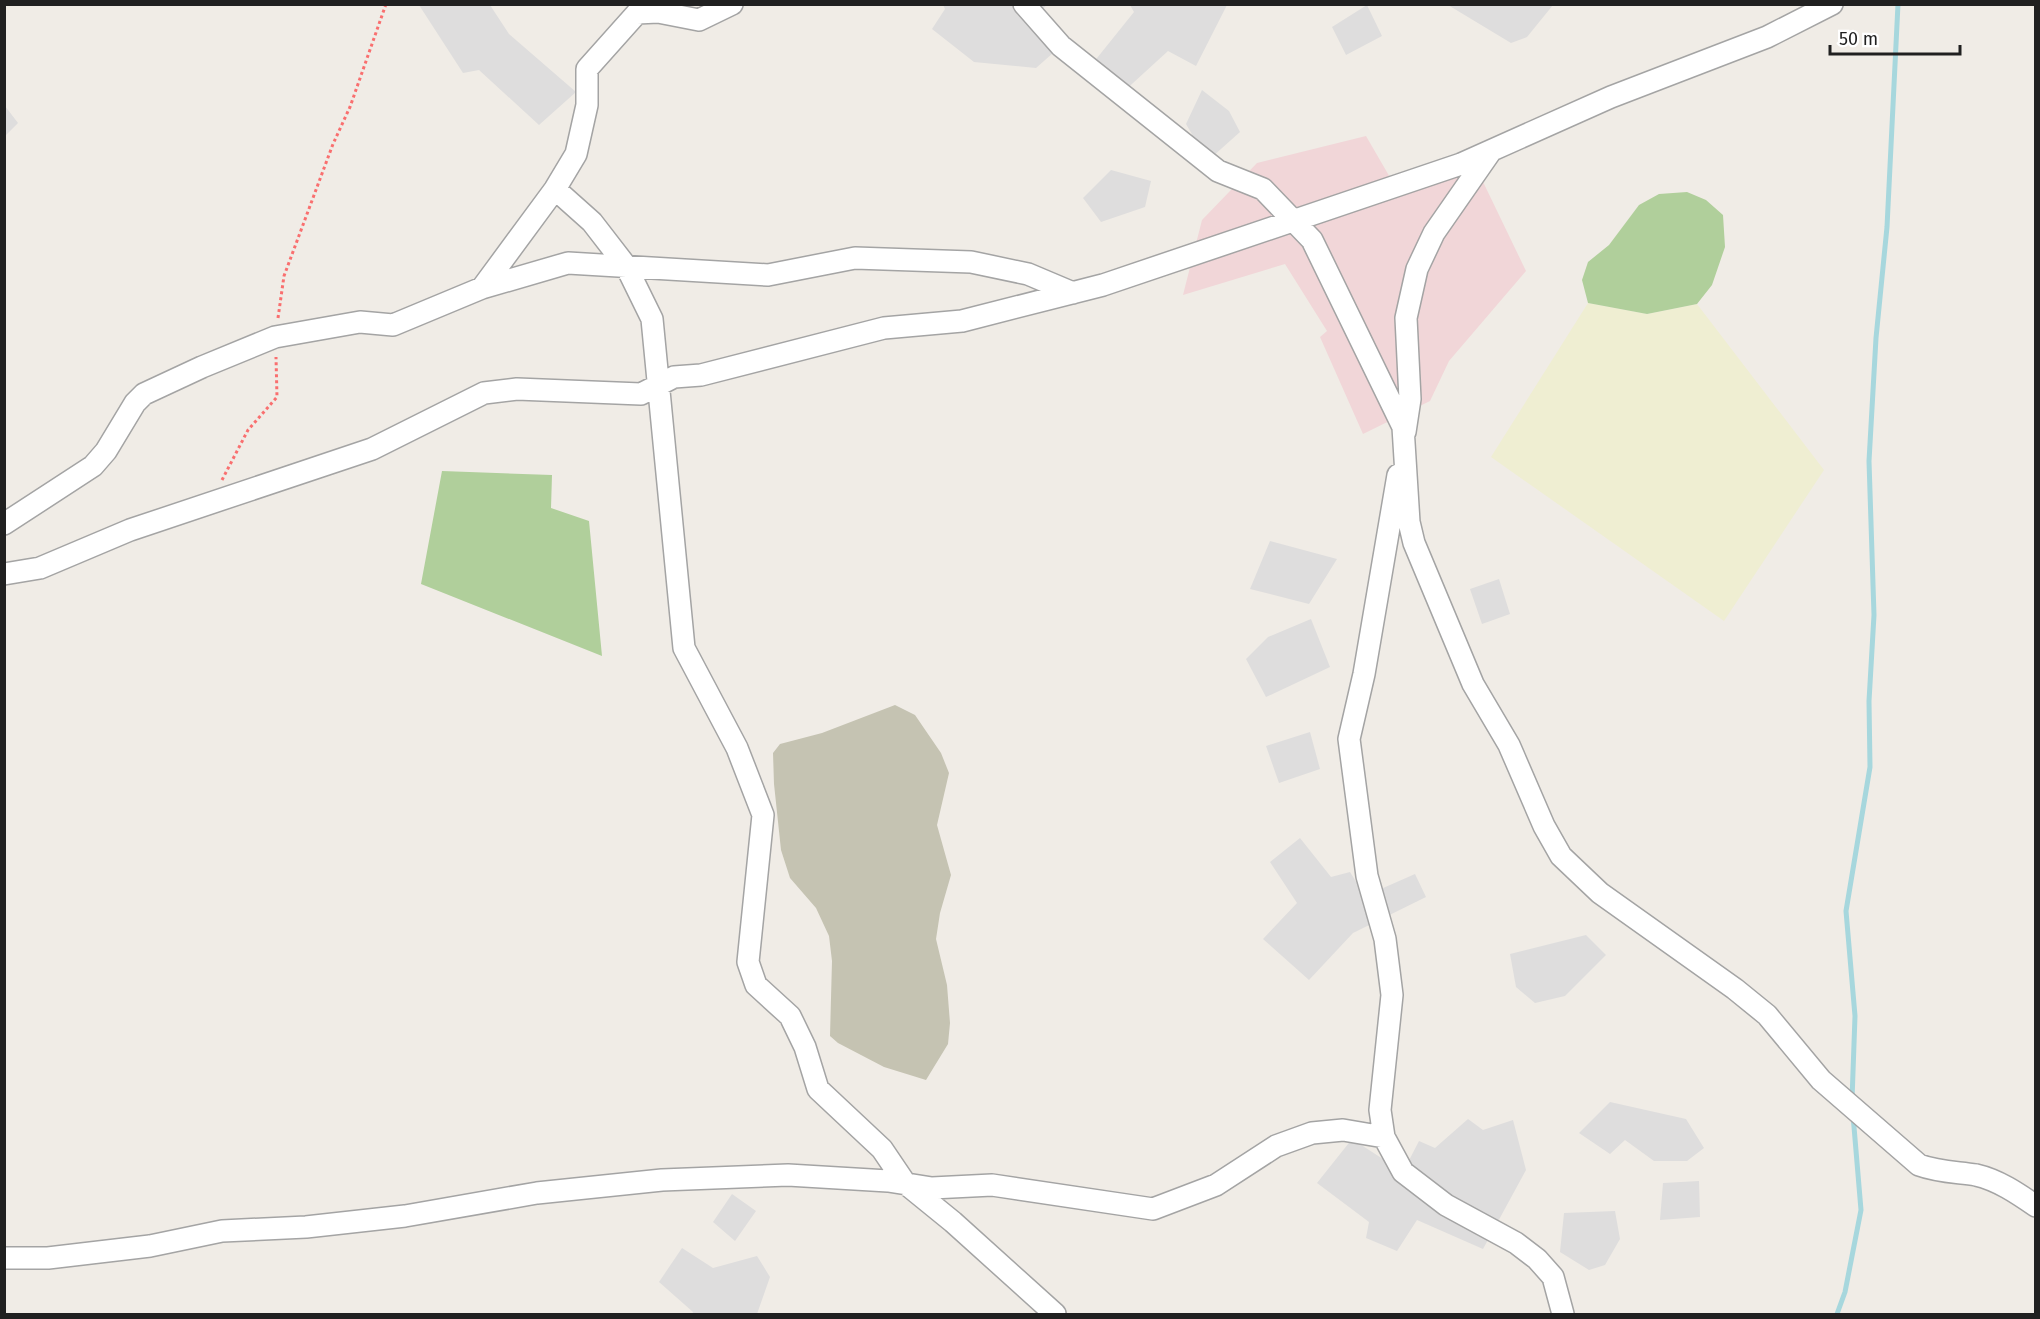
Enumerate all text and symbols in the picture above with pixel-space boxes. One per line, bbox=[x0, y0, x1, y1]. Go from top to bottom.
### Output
scale bar bbox=[1830, 18, 1960, 56]
text: 50 m bbox=[1839, 28, 1878, 50]

